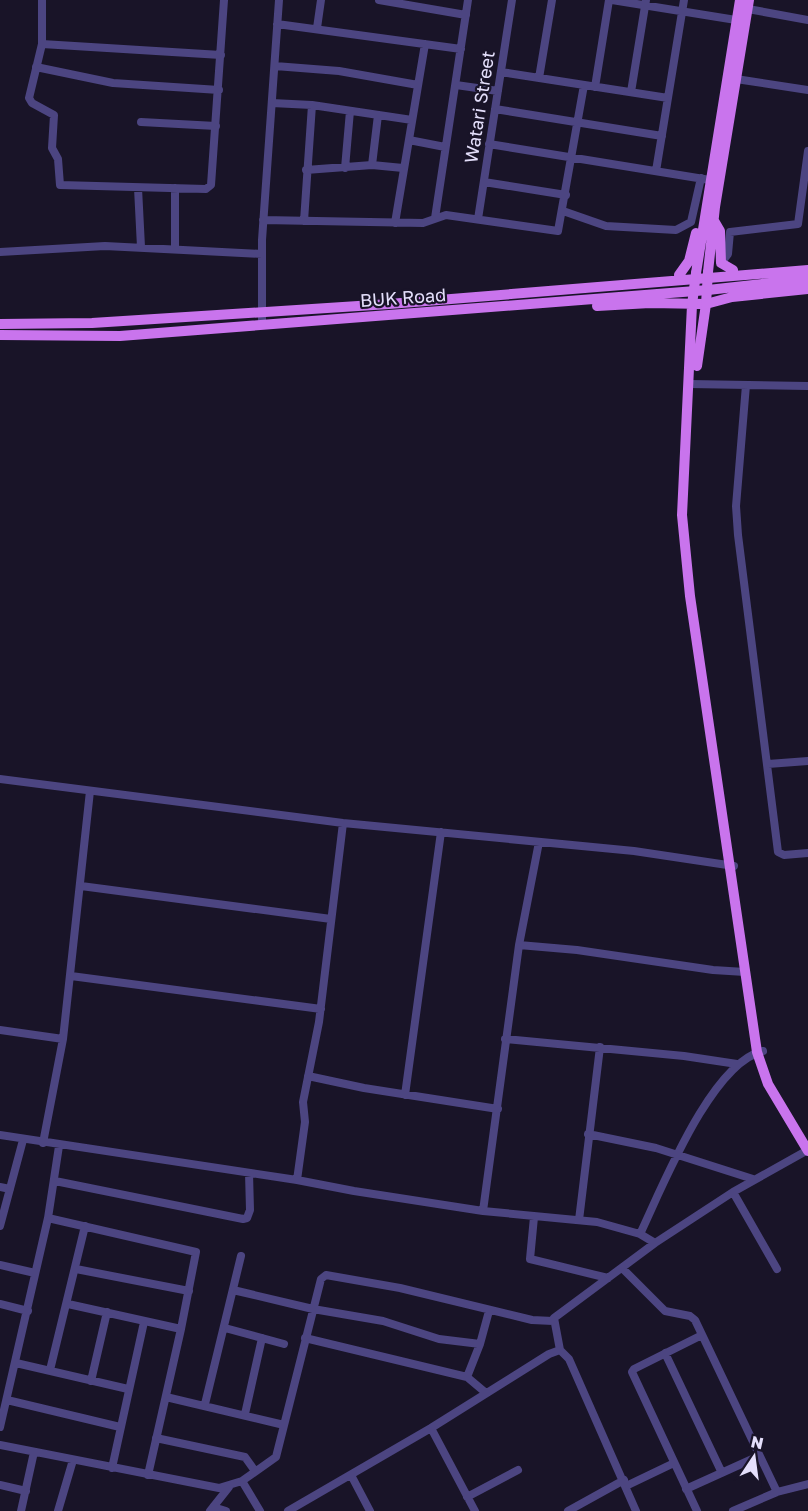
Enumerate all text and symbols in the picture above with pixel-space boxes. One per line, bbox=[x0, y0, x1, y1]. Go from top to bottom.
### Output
street label: Watari Street bbox=[459, 49, 499, 165]
street label: BUK Road bbox=[359, 283, 447, 311]
north arrow bbox=[724, 1427, 784, 1487]
text: N bbox=[749, 1431, 766, 1453]

